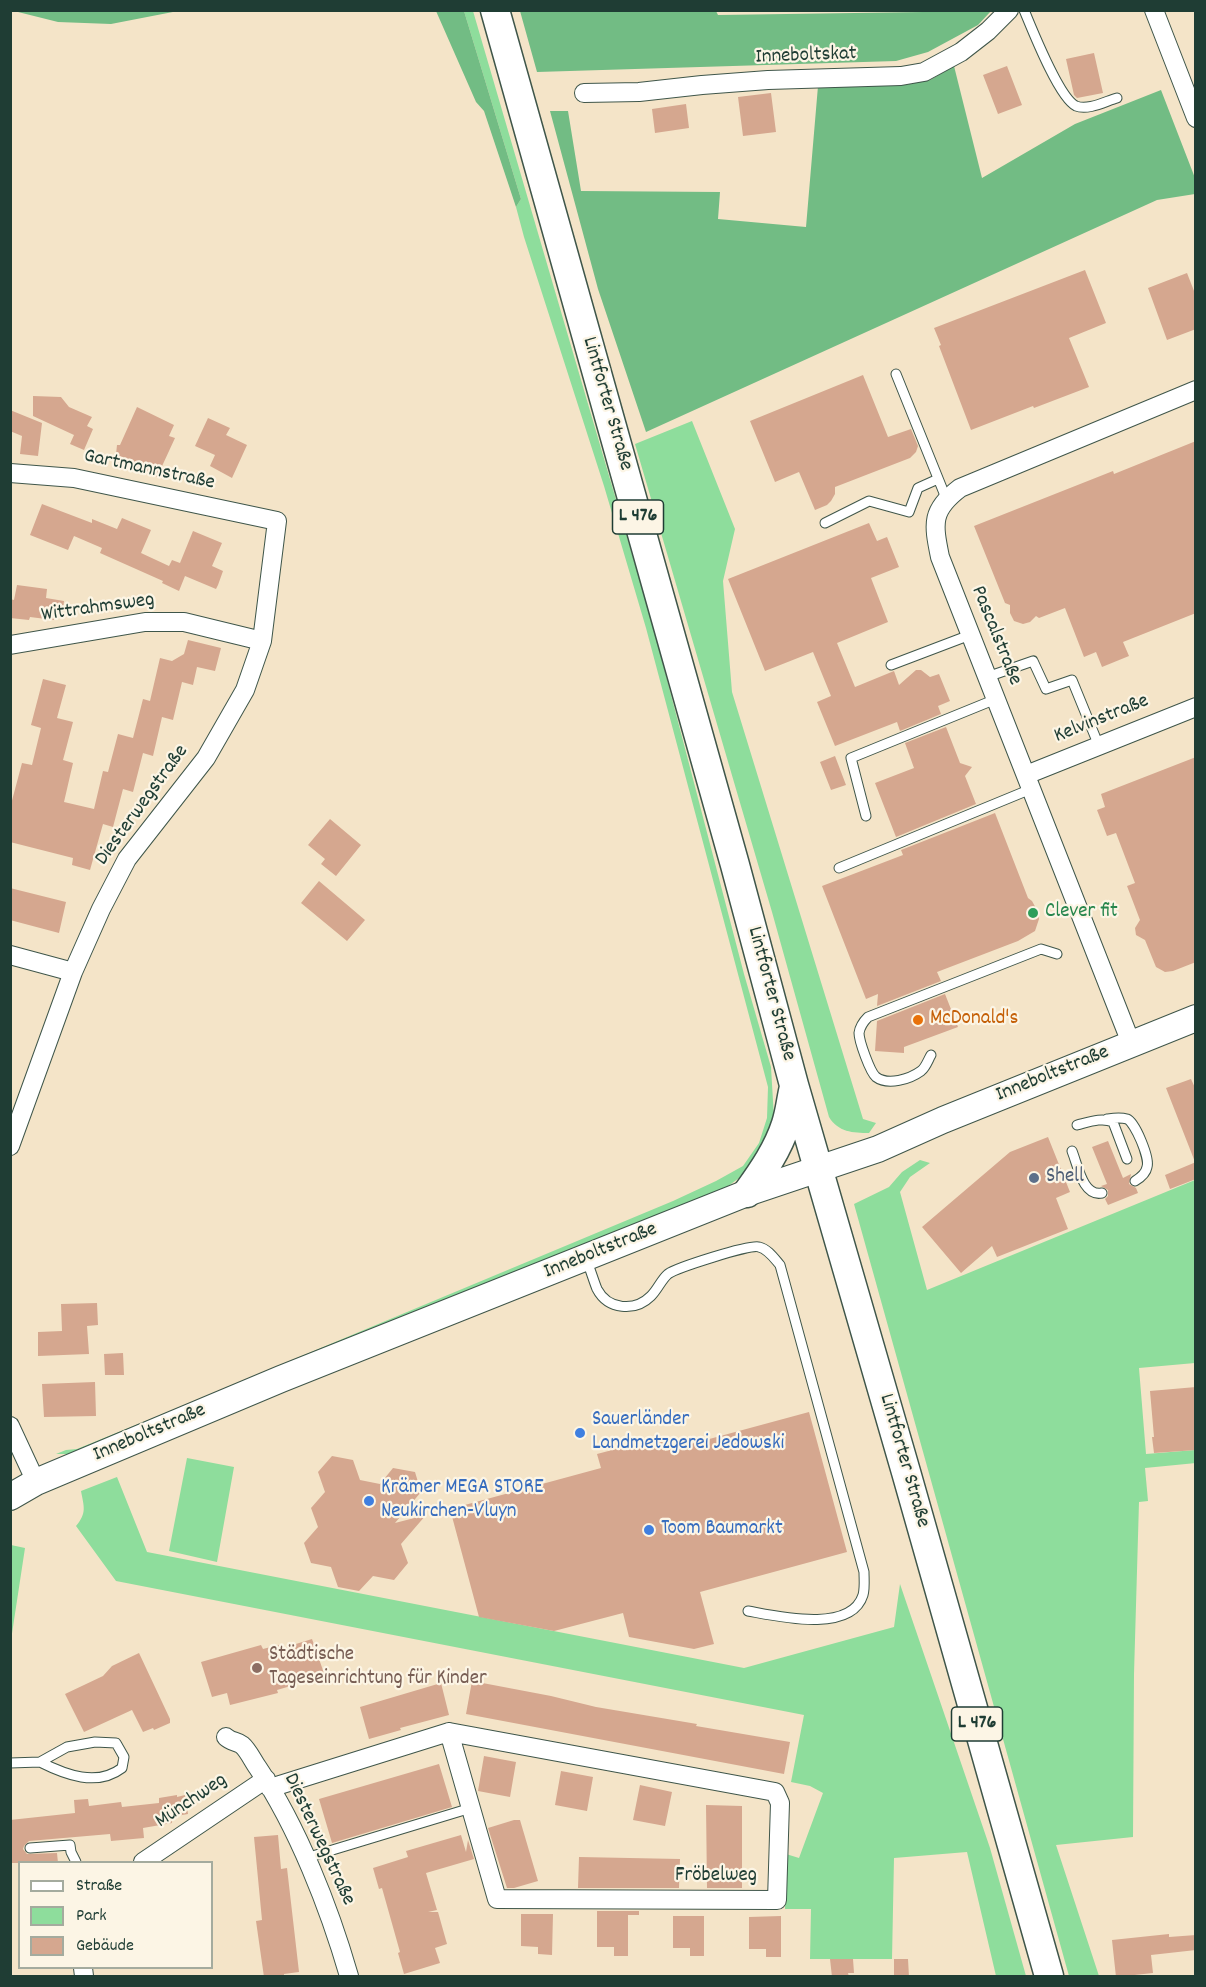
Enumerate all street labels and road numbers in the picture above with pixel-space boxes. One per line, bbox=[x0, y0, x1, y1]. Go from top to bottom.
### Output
street label: Inneboltskat bbox=[755, 43, 857, 71]
street label: Lintforter Straße bbox=[575, 334, 637, 474]
street label: Gartmannstraße bbox=[81, 445, 217, 497]
road number: L 476 bbox=[612, 500, 664, 534]
street label: Pascalstraße bbox=[964, 583, 1026, 689]
street label: Wittrahmsweg bbox=[40, 589, 156, 629]
street label: Kelvinstraße bbox=[1051, 690, 1153, 750]
street label: Diesterwegstraße bbox=[91, 741, 195, 871]
street label: Lintforter Straße bbox=[740, 924, 800, 1064]
street label: Inneboltstraße bbox=[993, 1041, 1113, 1109]
street label: Inneboltstraße bbox=[541, 1218, 661, 1286]
street label: Lintforter Straße bbox=[872, 1391, 934, 1531]
street label: Inneboltstraße bbox=[90, 1399, 210, 1469]
road number: L 476 bbox=[952, 1707, 1002, 1741]
street label: Münchweg bbox=[151, 1769, 233, 1835]
street label: Diesterwegstraße bbox=[276, 1770, 360, 1910]
street label: Fröbelweg bbox=[675, 1864, 757, 1890]

